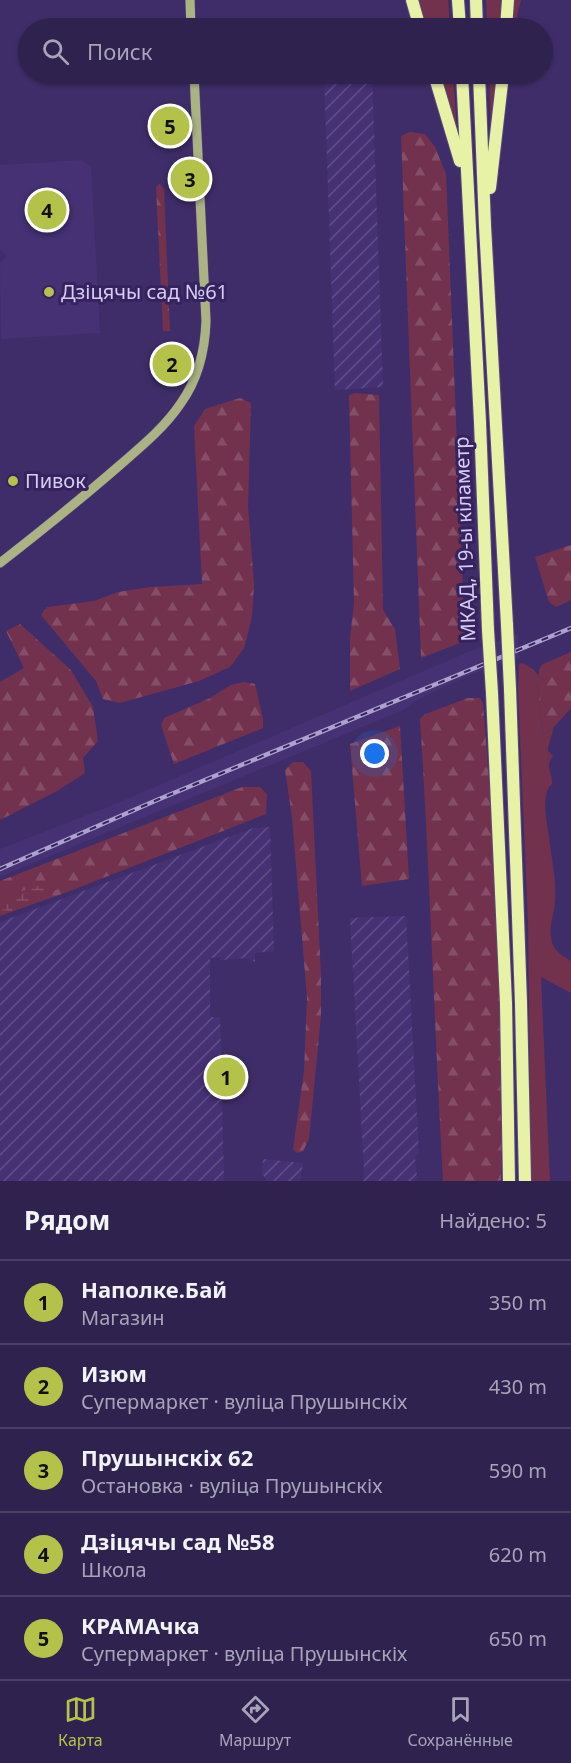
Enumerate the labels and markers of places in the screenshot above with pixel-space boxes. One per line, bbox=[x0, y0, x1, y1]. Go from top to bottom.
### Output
pin: 5 bbox=[150, 104, 190, 148]
pin: 3 bbox=[170, 156, 210, 201]
pin: 4 bbox=[28, 188, 66, 232]
place label: Дзіцячы сад №61 bbox=[61, 278, 228, 305]
marker: Дзіцячы сад №61 bbox=[42, 285, 56, 299]
pin: 2 bbox=[152, 342, 192, 386]
place label: Пивок bbox=[25, 467, 86, 494]
marker: Пивок bbox=[6, 474, 20, 488]
pin: 1 bbox=[206, 1054, 246, 1100]

